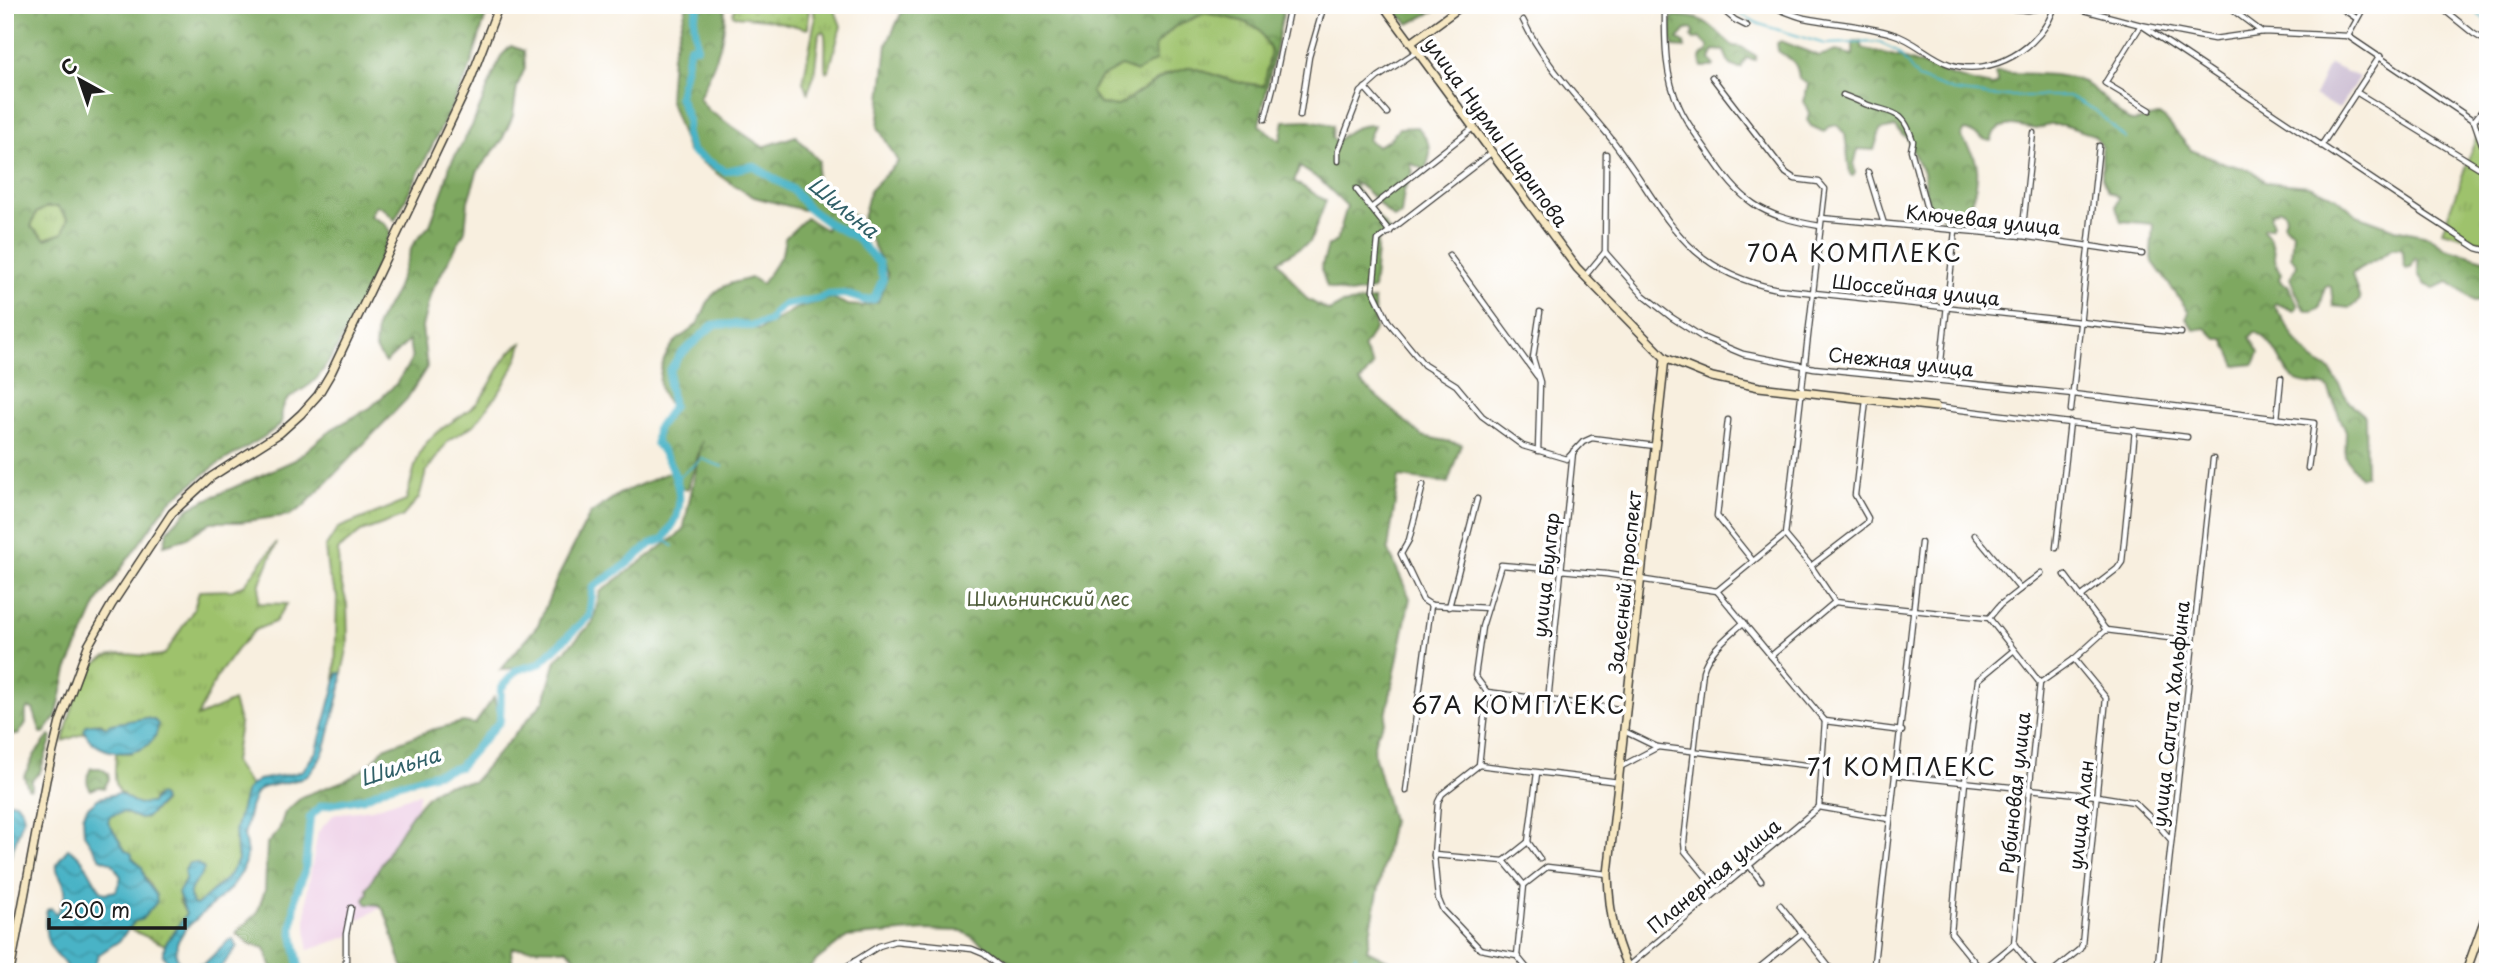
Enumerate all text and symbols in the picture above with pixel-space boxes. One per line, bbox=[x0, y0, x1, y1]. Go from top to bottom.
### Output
street label: улица Нурми Шарипова bbox=[1418, 31, 1576, 232]
north arrow bbox=[46, 46, 116, 116]
text: С bbox=[54, 51, 83, 82]
water label: Шильна bbox=[802, 168, 887, 245]
street label: Ключевая улица bbox=[1905, 197, 2062, 241]
district label: 70А КОМПЛЕКС bbox=[1747, 235, 1963, 270]
street label: Шоссейная улица bbox=[1831, 266, 2001, 312]
street label: Снежная улица bbox=[1827, 339, 1975, 383]
street label: Залесный проспект bbox=[1600, 488, 1648, 676]
street label: улица Булгар bbox=[1525, 511, 1565, 639]
park label: Шильнинский лес bbox=[966, 584, 1130, 612]
street label: улица Сагита Хальфина bbox=[2144, 599, 2196, 828]
district label: 67А КОМПЛЕКС bbox=[1412, 687, 1626, 722]
street label: Рубиновая улица bbox=[1992, 711, 2036, 875]
water label: Шильна bbox=[355, 737, 444, 793]
district label: 71 КОМПЛЕКС bbox=[1807, 749, 1997, 784]
street label: улица Алан bbox=[2060, 759, 2100, 871]
street label: Планерная улица bbox=[1641, 811, 1786, 939]
scale bar bbox=[49, 886, 186, 930]
text: 200 m bbox=[60, 893, 130, 925]

